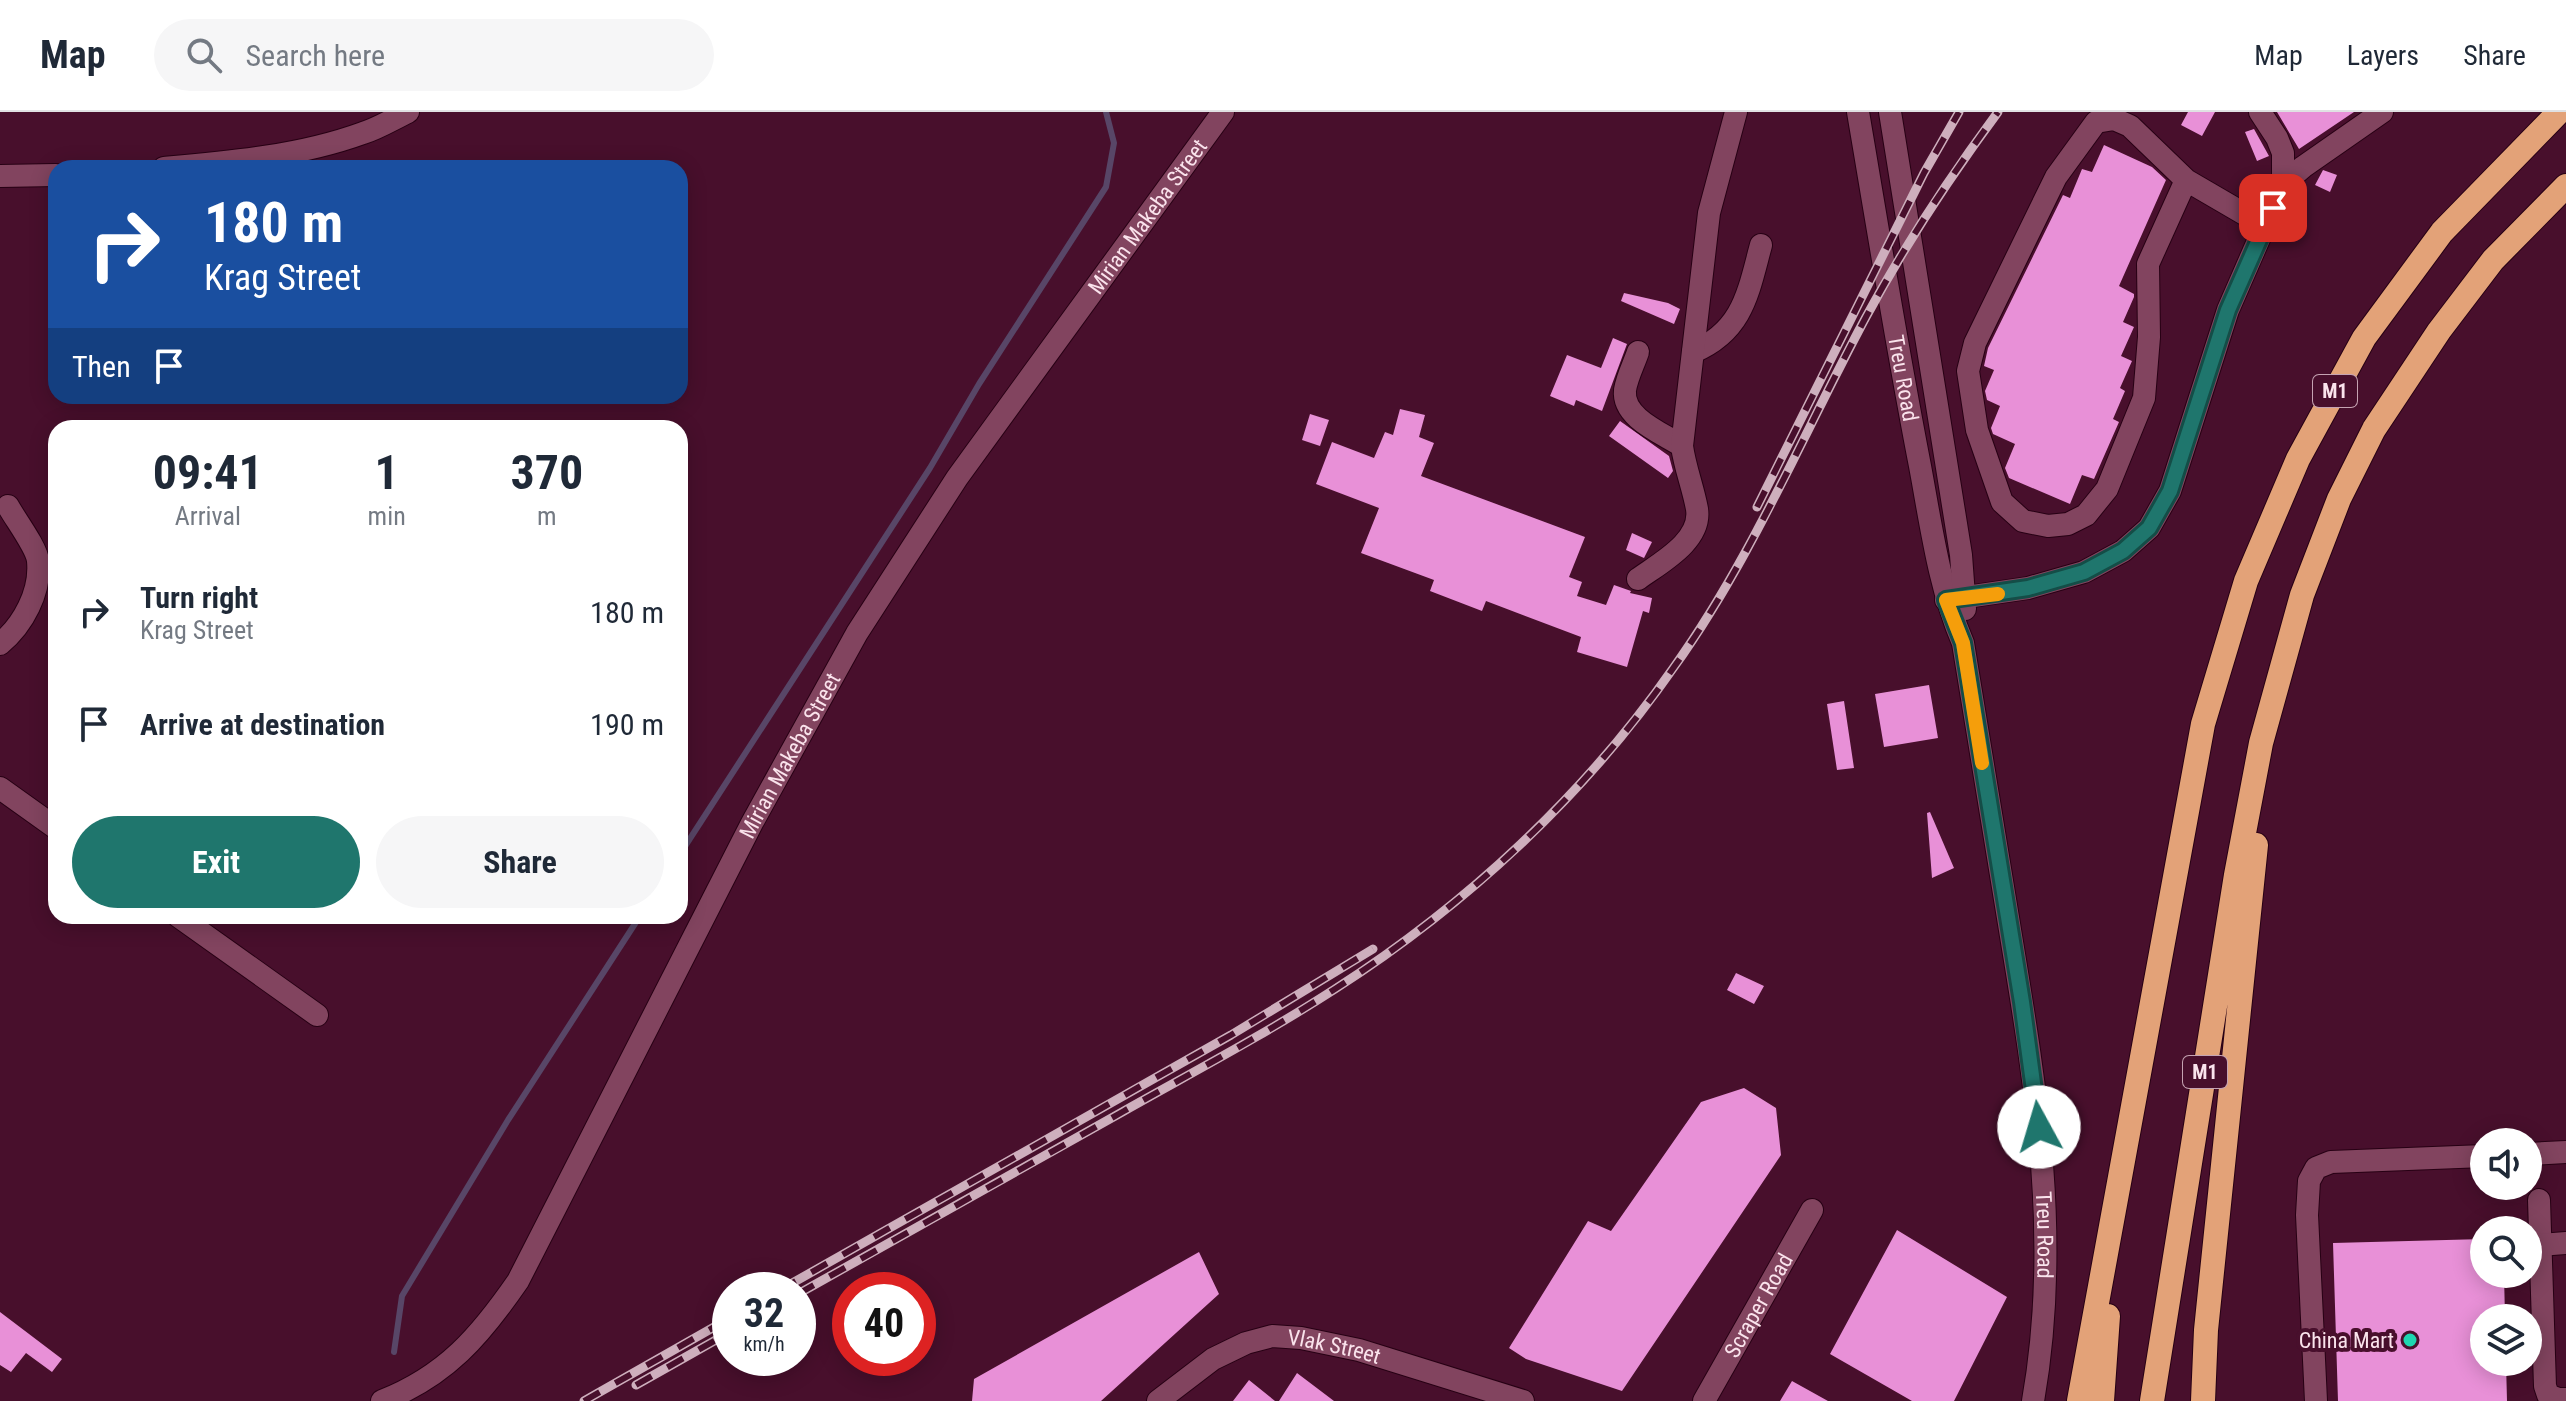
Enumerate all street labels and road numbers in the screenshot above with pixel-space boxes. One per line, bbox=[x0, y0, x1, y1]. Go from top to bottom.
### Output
street label: Mirian Makeba Street bbox=[1083, 134, 1212, 298]
street label: Treu Road bbox=[1884, 333, 1924, 423]
road number: M1 bbox=[2313, 375, 2357, 407]
street label: Mirian Makeba Street bbox=[734, 668, 845, 842]
road number: M1 bbox=[2183, 1056, 2227, 1088]
street label: Treu Road bbox=[2031, 1191, 2058, 1279]
street label: Scraper Road bbox=[1719, 1249, 1797, 1362]
street label: Vlak Street bbox=[1287, 1325, 1384, 1369]

